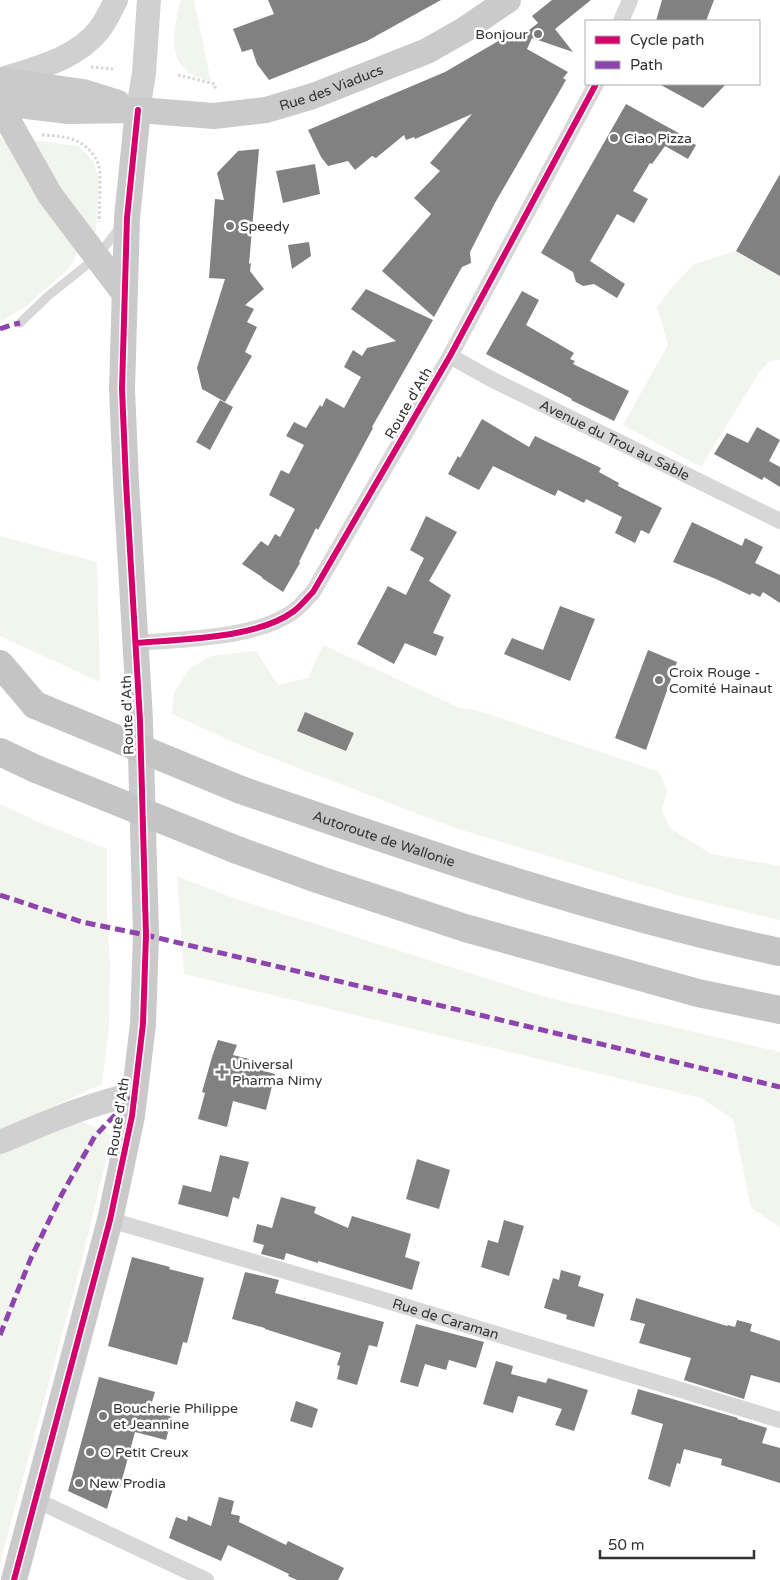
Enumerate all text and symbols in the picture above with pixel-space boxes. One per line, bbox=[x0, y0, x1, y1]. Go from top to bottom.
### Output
legend bbox=[585, 20, 760, 85]
place label: Bonjour bbox=[475, 26, 529, 43]
marker: Bonjour bbox=[532, 28, 544, 40]
text: Cycle path bbox=[630, 31, 704, 49]
text: Path bbox=[630, 56, 663, 74]
street label: Rue des Viaducs bbox=[277, 61, 386, 115]
place label: Ciao Pizza bbox=[624, 130, 692, 147]
marker: Ciao Pizza bbox=[608, 132, 620, 144]
place label: Speedy bbox=[240, 218, 290, 235]
marker: Speedy bbox=[224, 220, 236, 232]
street label: Route d'Ath bbox=[381, 364, 436, 442]
street label: Avenue du Trou au Sable bbox=[537, 396, 693, 484]
place label: Croix Rouge - Comité Hainaut bbox=[669, 664, 773, 697]
marker: Croix Rouge - Comité Hainaut bbox=[653, 674, 665, 686]
street label: Route d'Ath bbox=[118, 675, 137, 755]
street label: Autoroute de Wallonie bbox=[310, 807, 457, 871]
place label: Universal Pharma Nimy bbox=[232, 1056, 323, 1089]
marker: Universal Pharma Nimy bbox=[216, 1066, 228, 1078]
street label: Route d'Ath bbox=[104, 1076, 133, 1158]
street label: Rue de Caraman bbox=[390, 1295, 501, 1343]
place label: Boucherie Philippe et Jeannine bbox=[113, 1400, 238, 1433]
marker: Boucherie Philippe et Jeannine bbox=[97, 1410, 109, 1422]
place label: O Petit Creux bbox=[100, 1444, 189, 1461]
marker: O Petit Creux bbox=[84, 1446, 96, 1458]
place label: New Prodia bbox=[89, 1475, 166, 1492]
marker: New Prodia bbox=[73, 1477, 85, 1489]
scale bar bbox=[600, 1528, 754, 1560]
text: 50 m bbox=[608, 1536, 645, 1554]

